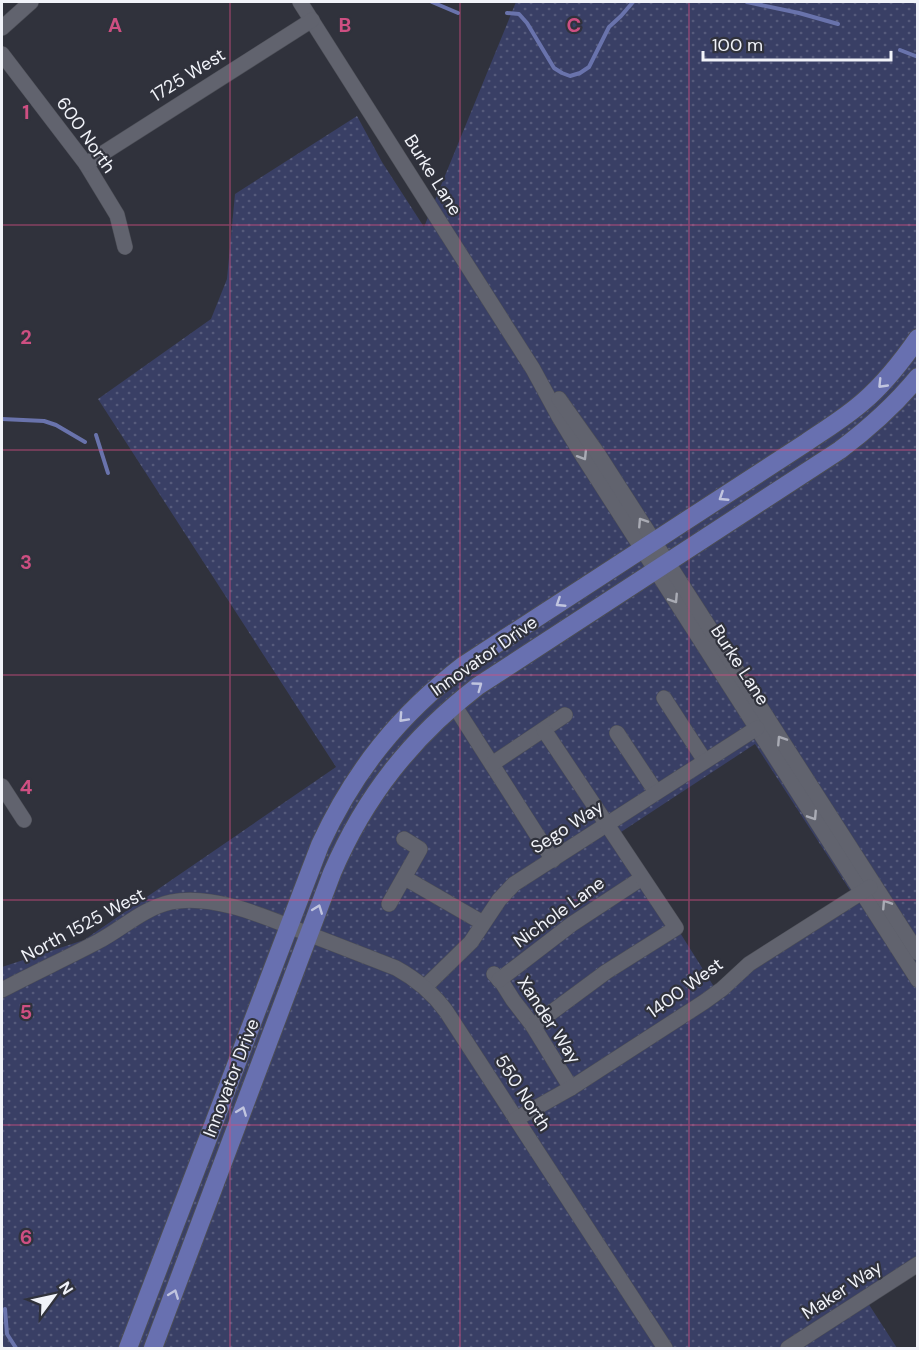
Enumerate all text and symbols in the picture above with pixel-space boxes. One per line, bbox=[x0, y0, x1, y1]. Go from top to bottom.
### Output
text: A bbox=[108, 12, 122, 38]
text: B bbox=[339, 12, 351, 38]
text: C bbox=[567, 12, 581, 38]
scale bar bbox=[703, 24, 890, 62]
text: 100 m bbox=[712, 33, 763, 57]
street label: 1725 West bbox=[146, 43, 230, 107]
street label: 600 North bbox=[51, 92, 121, 178]
text: 1 bbox=[22, 99, 30, 125]
street label: Burke Lane bbox=[399, 130, 467, 220]
text: 2 bbox=[20, 324, 32, 350]
one-way arrow bbox=[878, 376, 889, 387]
one-way arrow bbox=[576, 450, 588, 460]
one-way arrow bbox=[719, 490, 730, 501]
one-way arrow bbox=[637, 518, 649, 528]
text: 3 bbox=[20, 549, 32, 575]
one-way arrow bbox=[666, 593, 678, 603]
one-way arrow bbox=[556, 596, 567, 607]
street label: Innovator Drive bbox=[426, 610, 542, 702]
street label: Burke Lane bbox=[705, 620, 775, 710]
one-way arrow bbox=[472, 682, 483, 693]
one-way arrow bbox=[400, 711, 411, 722]
one-way arrow bbox=[777, 735, 788, 746]
text: 4 bbox=[20, 774, 33, 800]
street label: Sego Way bbox=[526, 795, 608, 859]
one-way arrow bbox=[805, 810, 817, 820]
street label: Nichole Lane bbox=[509, 871, 609, 953]
street label: North 1525 West bbox=[17, 882, 149, 968]
one-way arrow bbox=[882, 900, 893, 911]
one-way arrow bbox=[311, 904, 324, 915]
street label: 1400 West bbox=[642, 952, 728, 1024]
street label: Xander Way bbox=[512, 972, 586, 1068]
text: 5 bbox=[20, 999, 32, 1025]
street label: Innovator Drive bbox=[197, 1015, 265, 1141]
street label: 550 North bbox=[489, 1050, 557, 1136]
one-way arrow bbox=[235, 1106, 248, 1117]
text: 6 bbox=[20, 1224, 32, 1250]
street label: Maker Way bbox=[797, 1255, 887, 1325]
north arrow bbox=[24, 1266, 84, 1326]
text: N bbox=[54, 1277, 78, 1299]
one-way arrow bbox=[166, 1289, 179, 1300]

